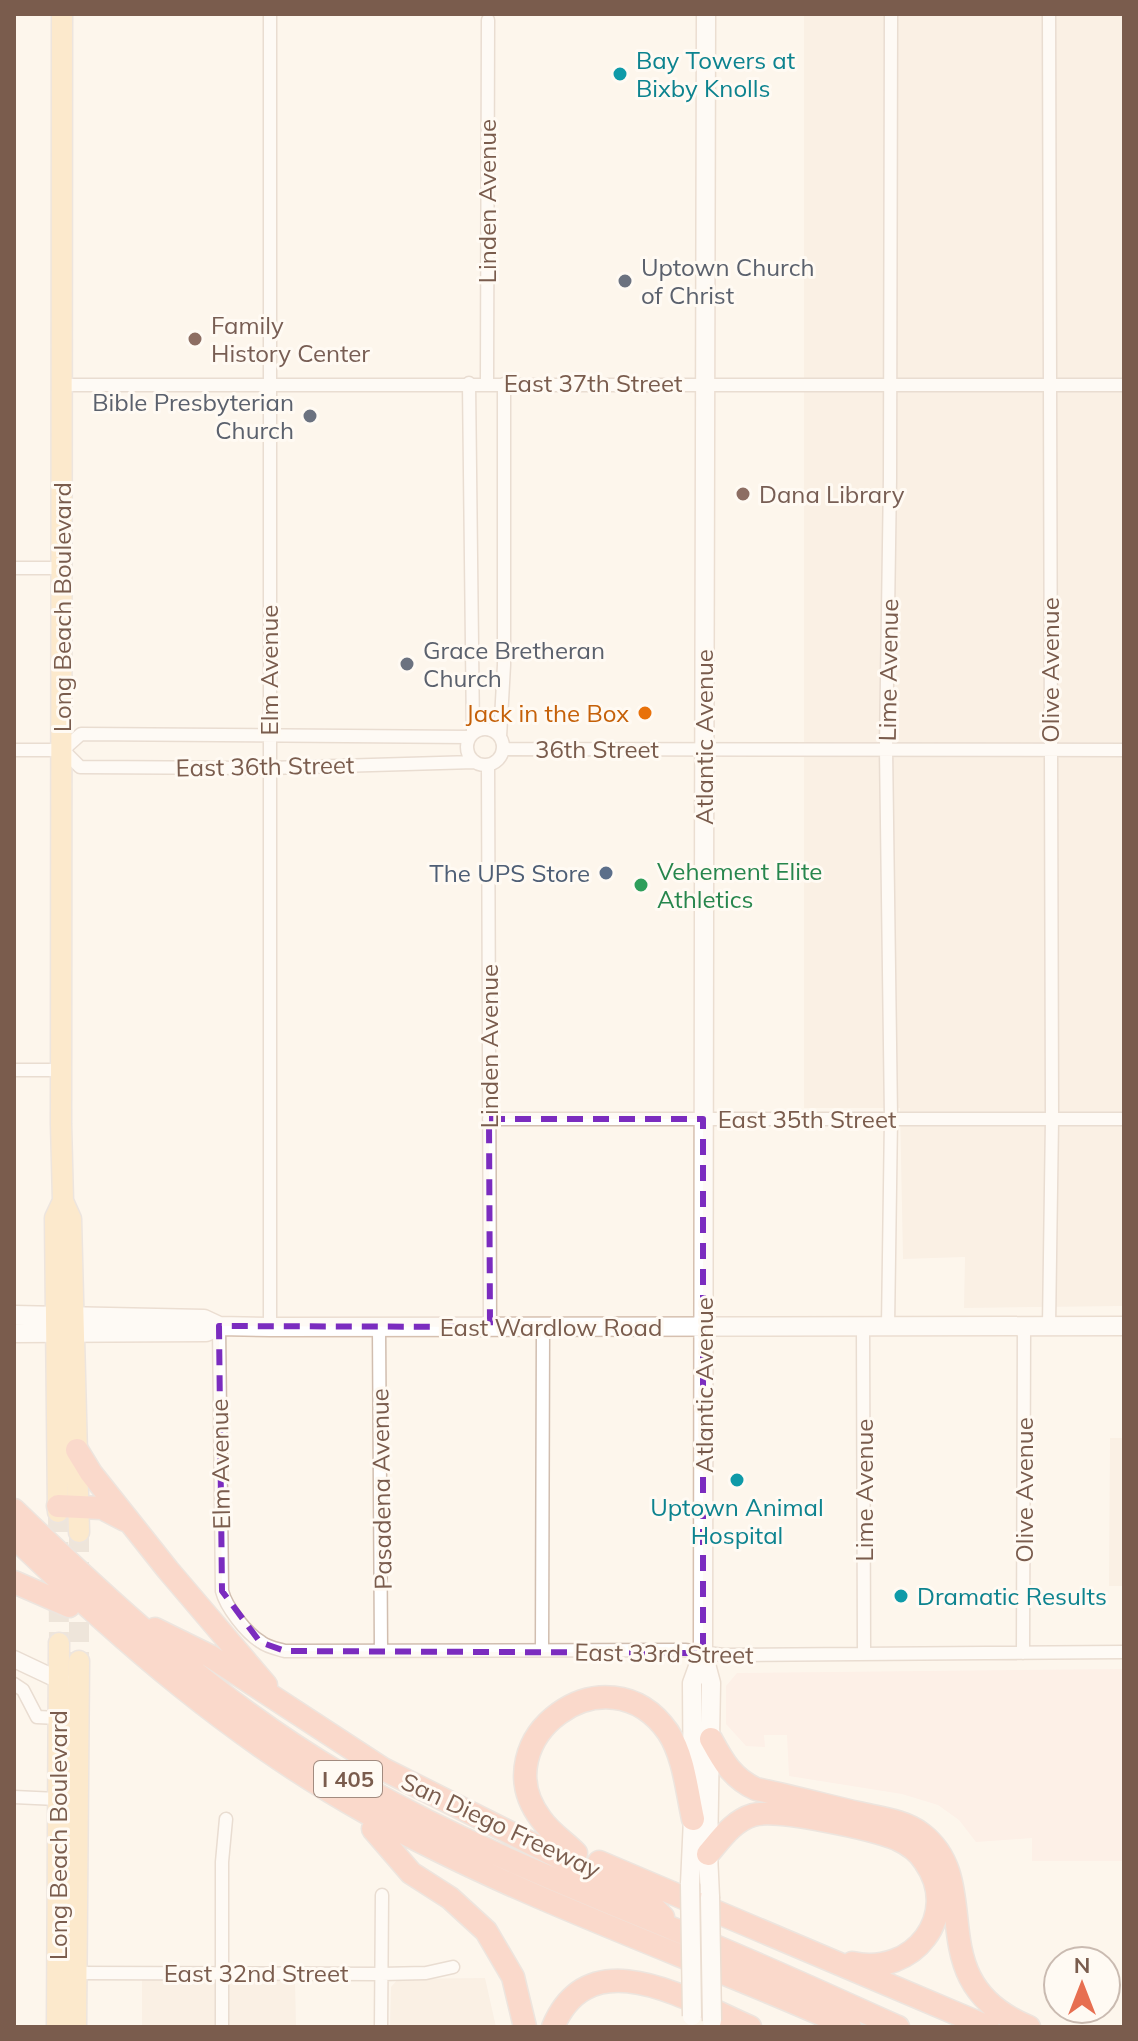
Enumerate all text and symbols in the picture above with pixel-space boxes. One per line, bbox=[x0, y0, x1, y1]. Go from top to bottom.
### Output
place label: Bay Towers at Bixby Knolls bbox=[636, 45, 795, 103]
marker: Bay Towers at Bixby Knolls bbox=[611, 65, 629, 83]
street label: Linden Avenue bbox=[472, 119, 502, 283]
place label: Uptown Church of Christ bbox=[641, 252, 815, 310]
marker: Uptown Church of Christ bbox=[616, 272, 634, 290]
place label: Family History Center bbox=[211, 310, 370, 368]
marker: Family History Center bbox=[186, 330, 204, 348]
street label: East 37th Street bbox=[504, 368, 682, 398]
place label: Bible Presbyterian Church bbox=[92, 387, 294, 445]
marker: Bible Presbyterian Church bbox=[301, 407, 319, 425]
place label: Dana Library bbox=[759, 479, 905, 509]
street label: Long Beach Boulevard bbox=[47, 482, 77, 732]
marker: Dana Library bbox=[734, 485, 752, 503]
street label: Olive Avenue bbox=[1035, 597, 1065, 743]
street label: Lime Avenue bbox=[872, 598, 904, 742]
street label: Elm Avenue bbox=[254, 605, 284, 735]
place label: Grace Bretheran Church bbox=[423, 635, 605, 693]
street label: Atlantic Avenue bbox=[689, 649, 719, 825]
marker: Grace Bretheran Church bbox=[398, 655, 416, 673]
place label: Jack in the Box bbox=[466, 698, 629, 728]
marker: Jack in the Box bbox=[636, 704, 654, 722]
street label: 36th Street bbox=[535, 734, 659, 764]
street label: East 36th Street bbox=[175, 749, 355, 783]
place label: Vehement Elite Athletics bbox=[657, 856, 822, 914]
place label: The UPS Store bbox=[429, 858, 590, 888]
marker: The UPS Store bbox=[597, 864, 615, 882]
marker: Vehement Elite Athletics bbox=[632, 876, 650, 894]
street label: Linden Avenue bbox=[474, 964, 504, 1128]
street label: East 35th Street bbox=[718, 1104, 896, 1134]
street label: Atlantic Avenue bbox=[689, 1297, 719, 1473]
street label: East Wardlow Road bbox=[440, 1312, 662, 1342]
street label: Pasadena Avenue bbox=[364, 1388, 398, 1590]
street label: Elm Avenue bbox=[204, 1398, 236, 1530]
street label: Olive Avenue bbox=[1009, 1417, 1039, 1563]
street label: Lime Avenue bbox=[849, 1419, 879, 1561]
marker: Uptown Animal Hospital bbox=[728, 1471, 746, 1489]
place label: Uptown Animal Hospital bbox=[650, 1492, 824, 1550]
place label: Dramatic Results bbox=[917, 1581, 1107, 1611]
marker: Dramatic Results bbox=[892, 1587, 910, 1605]
street label: East 33rd Street bbox=[574, 1636, 754, 1670]
street label: Long Beach Boulevard bbox=[43, 1710, 73, 1960]
road number: I 405 bbox=[314, 1761, 382, 1797]
street label: San Diego Freeway bbox=[397, 1766, 606, 1884]
north arrow bbox=[1042, 1945, 1122, 2025]
text: N bbox=[1074, 1951, 1090, 1979]
street label: East 32nd Street bbox=[164, 1958, 348, 1988]

